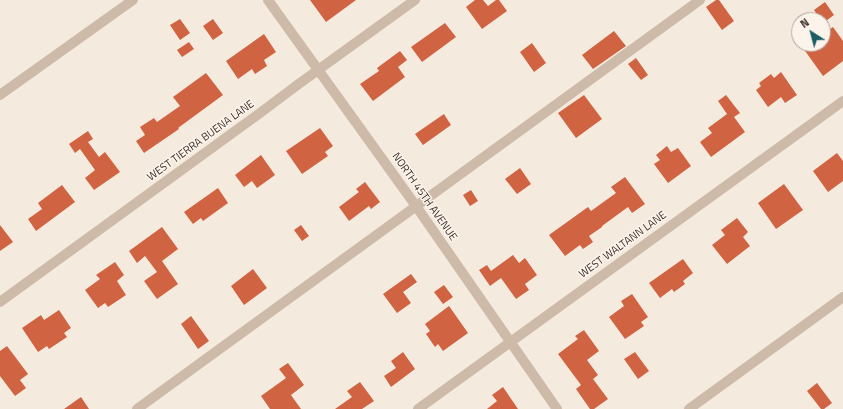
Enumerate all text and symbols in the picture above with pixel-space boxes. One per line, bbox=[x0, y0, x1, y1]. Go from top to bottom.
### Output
north arrow bbox=[791, 12, 831, 52]
text: N bbox=[797, 14, 812, 32]
street label: WEST TIERRA BUENA LANE bbox=[145, 98, 257, 184]
street label: NORTH 45TH AVENUE bbox=[389, 151, 459, 243]
street label: WEST WALTANN LANE bbox=[577, 209, 669, 281]

